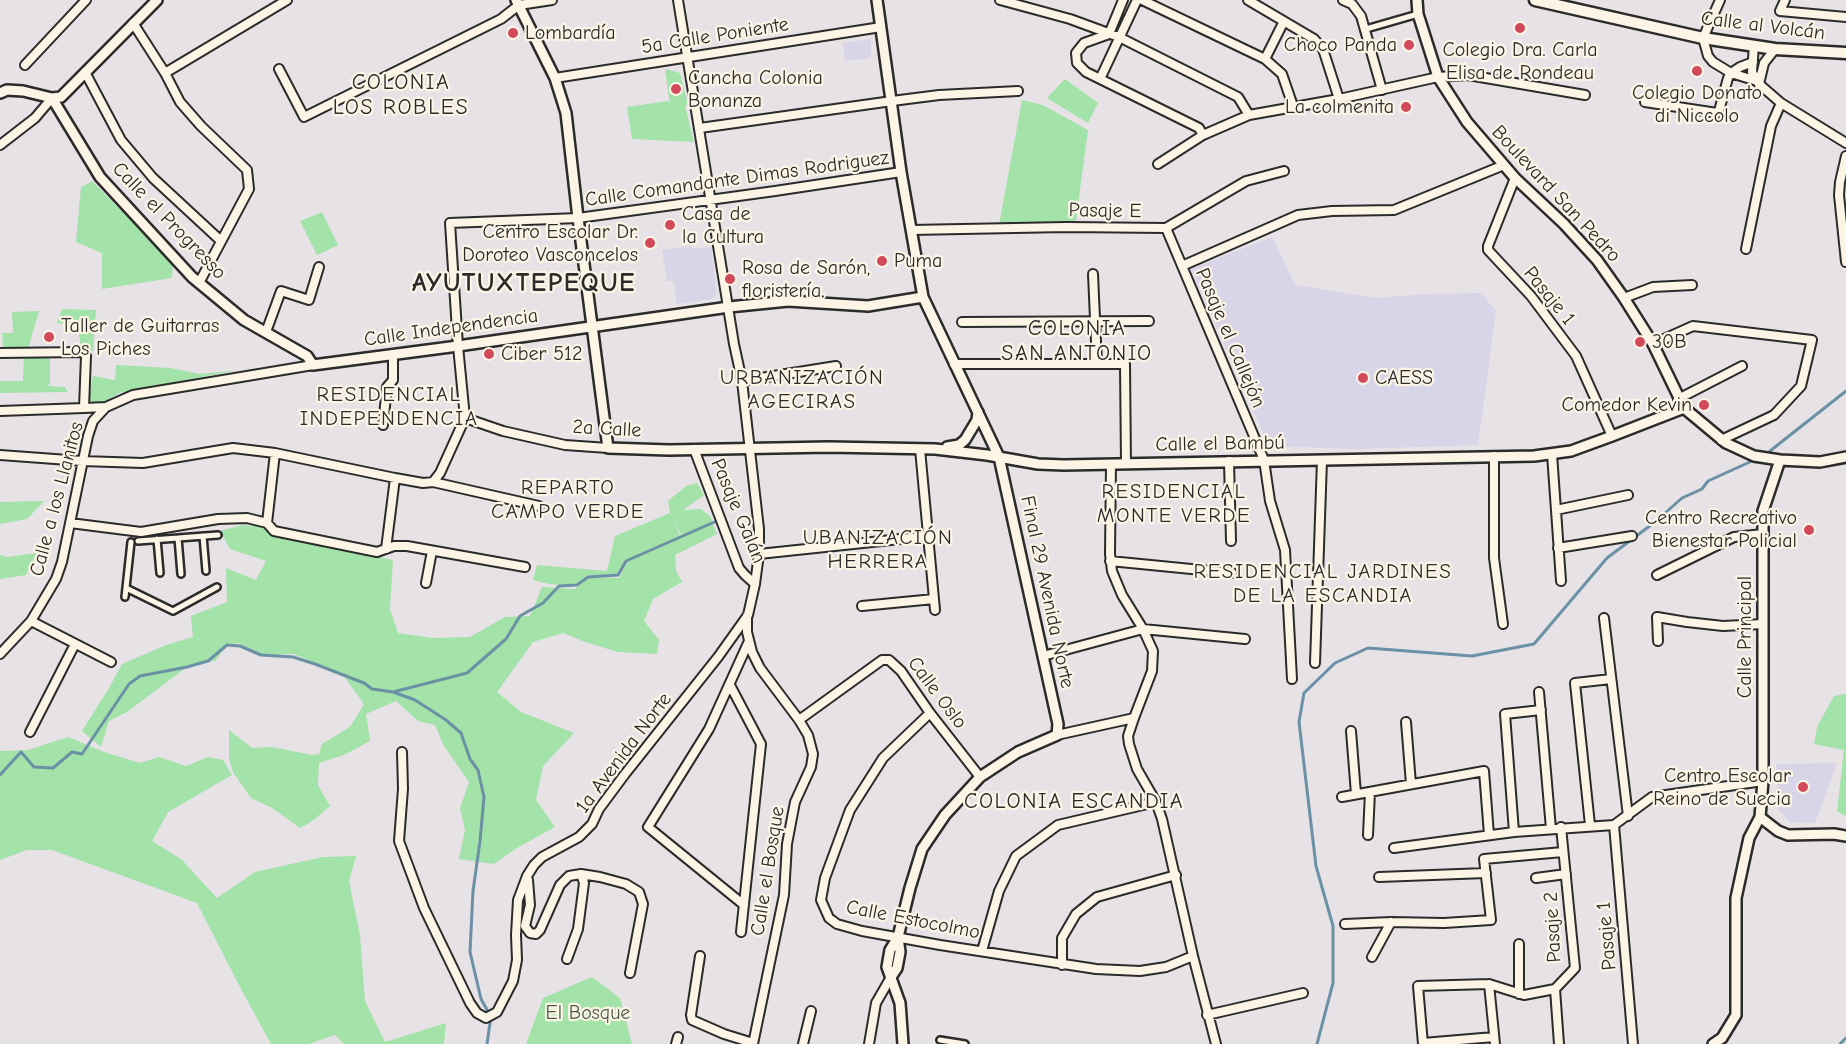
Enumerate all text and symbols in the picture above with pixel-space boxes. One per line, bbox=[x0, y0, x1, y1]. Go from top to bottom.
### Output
street label: Calle al Volcán bbox=[1700, 6, 1826, 46]
street label: 5a Calle Poniente bbox=[640, 13, 790, 59]
place label: Lombardía bbox=[525, 21, 616, 45]
marker: Colegio Dra. Carla Elisa de Rondeau bbox=[1513, 21, 1527, 35]
marker: Lombardía bbox=[506, 26, 520, 40]
place label: Choco Panda bbox=[1284, 33, 1397, 57]
marker: Choco Panda bbox=[1402, 38, 1416, 52]
place label: Colegio Dra. Carla Elisa de Rondeau bbox=[1442, 38, 1598, 85]
marker: Colegio Donato di Niccolo bbox=[1690, 64, 1704, 78]
place label: Cancha Colonia Bonanza bbox=[688, 66, 823, 113]
district label: COLONIA LOS ROBLES bbox=[333, 70, 469, 122]
place label: Colegio Donato di Niccolo bbox=[1632, 81, 1762, 128]
marker: Cancha Colonia Bonanza bbox=[669, 82, 683, 96]
place label: La colmenita bbox=[1285, 95, 1394, 119]
marker: La colmenita bbox=[1399, 100, 1413, 114]
street label: Boulevard San Pedro bbox=[1486, 120, 1626, 268]
street label: Calle Comandante Dimas Rodriguez bbox=[584, 146, 890, 212]
street label: Calle el Progresso bbox=[107, 157, 231, 285]
street label: Pasaje E bbox=[1068, 198, 1142, 224]
place label: Casa de la Cultura bbox=[682, 202, 764, 249]
marker: Casa de la Cultura bbox=[663, 218, 677, 232]
place label: Centro Escolar Dr. Doroteo Vasconcelos bbox=[462, 220, 638, 267]
marker: Centro Escolar Dr. Doroteo Vasconcelos bbox=[643, 236, 657, 250]
place label: Puma bbox=[894, 249, 942, 273]
marker: Puma bbox=[875, 254, 889, 268]
place label: Rosa de Sarón, floristería. bbox=[742, 256, 870, 303]
street label: Pasaje 1 bbox=[1518, 262, 1580, 330]
street label: Pasaje el Callejón bbox=[1190, 265, 1270, 411]
district label: AYUTUXTEPEQUE bbox=[412, 268, 636, 300]
marker: Rosa de Sarón, floristería. bbox=[723, 272, 737, 286]
street label: Calle Independencia bbox=[362, 304, 540, 352]
place label: Taller de Guitarras Los Piches bbox=[61, 314, 219, 361]
district label: COLONIA SAN ANTONIO bbox=[1001, 316, 1153, 368]
marker: Taller de Guitarras Los Piches bbox=[42, 330, 56, 344]
place label: 30B bbox=[1652, 330, 1687, 354]
marker: 30B bbox=[1633, 335, 1647, 349]
place label: Ciber 512 bbox=[501, 342, 582, 366]
marker: Ciber 512 bbox=[482, 347, 496, 361]
district label: URBANIZACIÓN AGECIRAS bbox=[720, 365, 884, 415]
place label: CAESS bbox=[1375, 366, 1433, 390]
marker: CAESS bbox=[1356, 371, 1370, 385]
district label: RESIDENCIAL INDEPENDENCIA bbox=[300, 382, 478, 432]
place label: Comedor Kevin bbox=[1562, 393, 1692, 417]
marker: Comedor Kevin bbox=[1697, 398, 1711, 412]
street label: 2a Calle bbox=[572, 415, 642, 443]
street label: Calle a los Llanitos bbox=[25, 419, 89, 579]
street label: Calle el Bambú bbox=[1155, 431, 1285, 457]
street label: Pasaje Galán bbox=[705, 455, 771, 567]
district label: REPARTO CAMPO VERDE bbox=[491, 475, 645, 525]
district label: RESIDENCIAL MONTE VERDE bbox=[1097, 479, 1251, 529]
street label: Final 29 Avenida Norte bbox=[1015, 494, 1079, 690]
place label: Centro Recreativo Bienestar Policial bbox=[1645, 506, 1797, 553]
marker: Centro Recreativo Bienestar Policial bbox=[1802, 523, 1816, 537]
district label: UBANIZACIÓN HERRERA bbox=[803, 525, 953, 575]
district label: RESIDENCIAL JARDINES DE LA ESCANDIA bbox=[1194, 559, 1452, 609]
street label: Calle Principal bbox=[1733, 576, 1757, 698]
street label: Calle Oslo bbox=[902, 652, 972, 734]
street label: 1a Avenida Norte bbox=[571, 688, 677, 818]
place label: Centro Escolar Reino de Suecia bbox=[1653, 764, 1791, 811]
marker: Centro Escolar Reino de Suecia bbox=[1796, 780, 1810, 794]
district label: COLONIA ESCANDIA bbox=[964, 789, 1184, 815]
street label: Calle el Bosque bbox=[746, 805, 790, 937]
street label: Pasaje 2 bbox=[1539, 891, 1567, 963]
street label: Calle Estocolmo bbox=[844, 895, 982, 945]
street label: Pasaje 1 bbox=[1592, 901, 1622, 971]
park label: El Bosque bbox=[546, 1001, 630, 1025]

